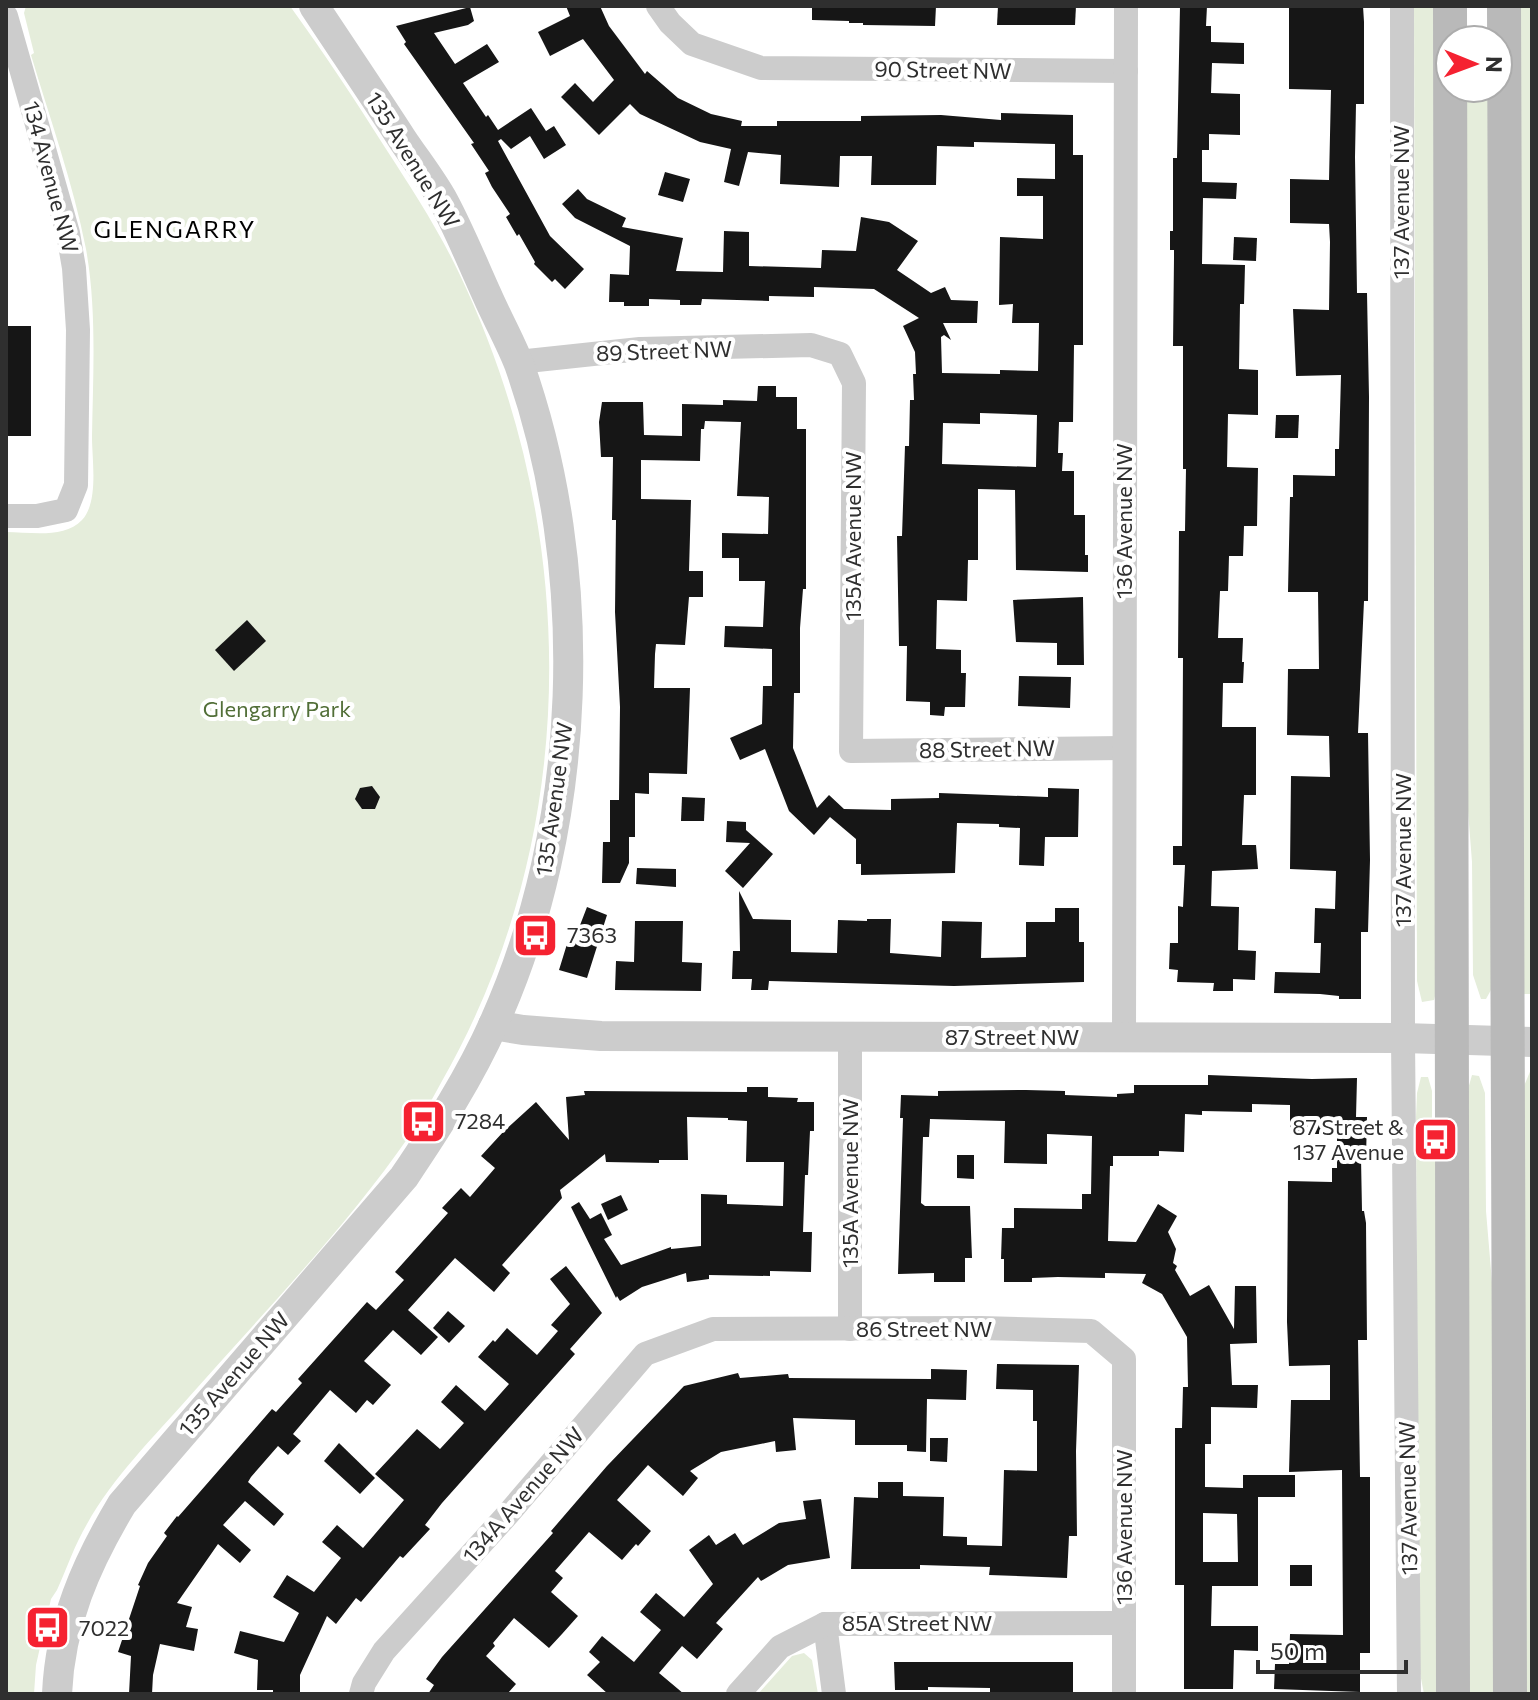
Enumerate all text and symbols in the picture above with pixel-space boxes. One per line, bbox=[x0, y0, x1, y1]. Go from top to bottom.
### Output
north arrow bbox=[1434, 24, 1514, 104]
street label: 90 Street NW bbox=[874, 55, 1012, 84]
text: N bbox=[1481, 56, 1508, 73]
street label: 135 Avenue NW bbox=[361, 87, 466, 233]
street label: 134 Avenue NW bbox=[18, 98, 85, 256]
street label: 137 Avenue NW bbox=[1387, 125, 1414, 279]
district label: GLENGARRY bbox=[94, 214, 257, 243]
street label: 89 Street NW bbox=[595, 335, 733, 366]
street label: 136 Avenue NW bbox=[1110, 443, 1137, 599]
street label: 135A Avenue NW bbox=[839, 451, 866, 621]
park label: Glengarry Park bbox=[203, 695, 351, 722]
street label: 135 Avenue NW bbox=[529, 720, 578, 878]
street label: 88 Street NW bbox=[919, 734, 1055, 763]
street label: 137 Avenue NW bbox=[1389, 773, 1416, 927]
bus stop icon: 7363 bbox=[512, 911, 560, 959]
place label: 7363 bbox=[567, 921, 617, 948]
street label: 87 Street NW bbox=[945, 1023, 1079, 1050]
bus stop icon: 7284 bbox=[400, 1097, 448, 1145]
street label: 135A Avenue NW bbox=[836, 1098, 863, 1268]
place label: 7284 bbox=[455, 1107, 505, 1134]
place label: 87 Street & 137 Avenue bbox=[1292, 1113, 1404, 1165]
bus stop icon: 87 Street & 137 Avenue bbox=[1411, 1116, 1459, 1164]
street label: 135 Avenue NW bbox=[172, 1306, 295, 1441]
street label: 86 Street NW bbox=[856, 1315, 992, 1342]
street label: 134A Avenue NW bbox=[456, 1421, 589, 1568]
street label: 137 Avenue NW bbox=[1393, 1421, 1422, 1575]
street label: 136 Avenue NW bbox=[1110, 1449, 1137, 1605]
bus stop icon: 7022 bbox=[24, 1604, 72, 1652]
street label: 85A Street NW bbox=[842, 1609, 992, 1636]
place label: 7022 bbox=[79, 1614, 129, 1641]
scale bar bbox=[1258, 1624, 1406, 1674]
text: 50 m bbox=[1270, 1636, 1325, 1665]

